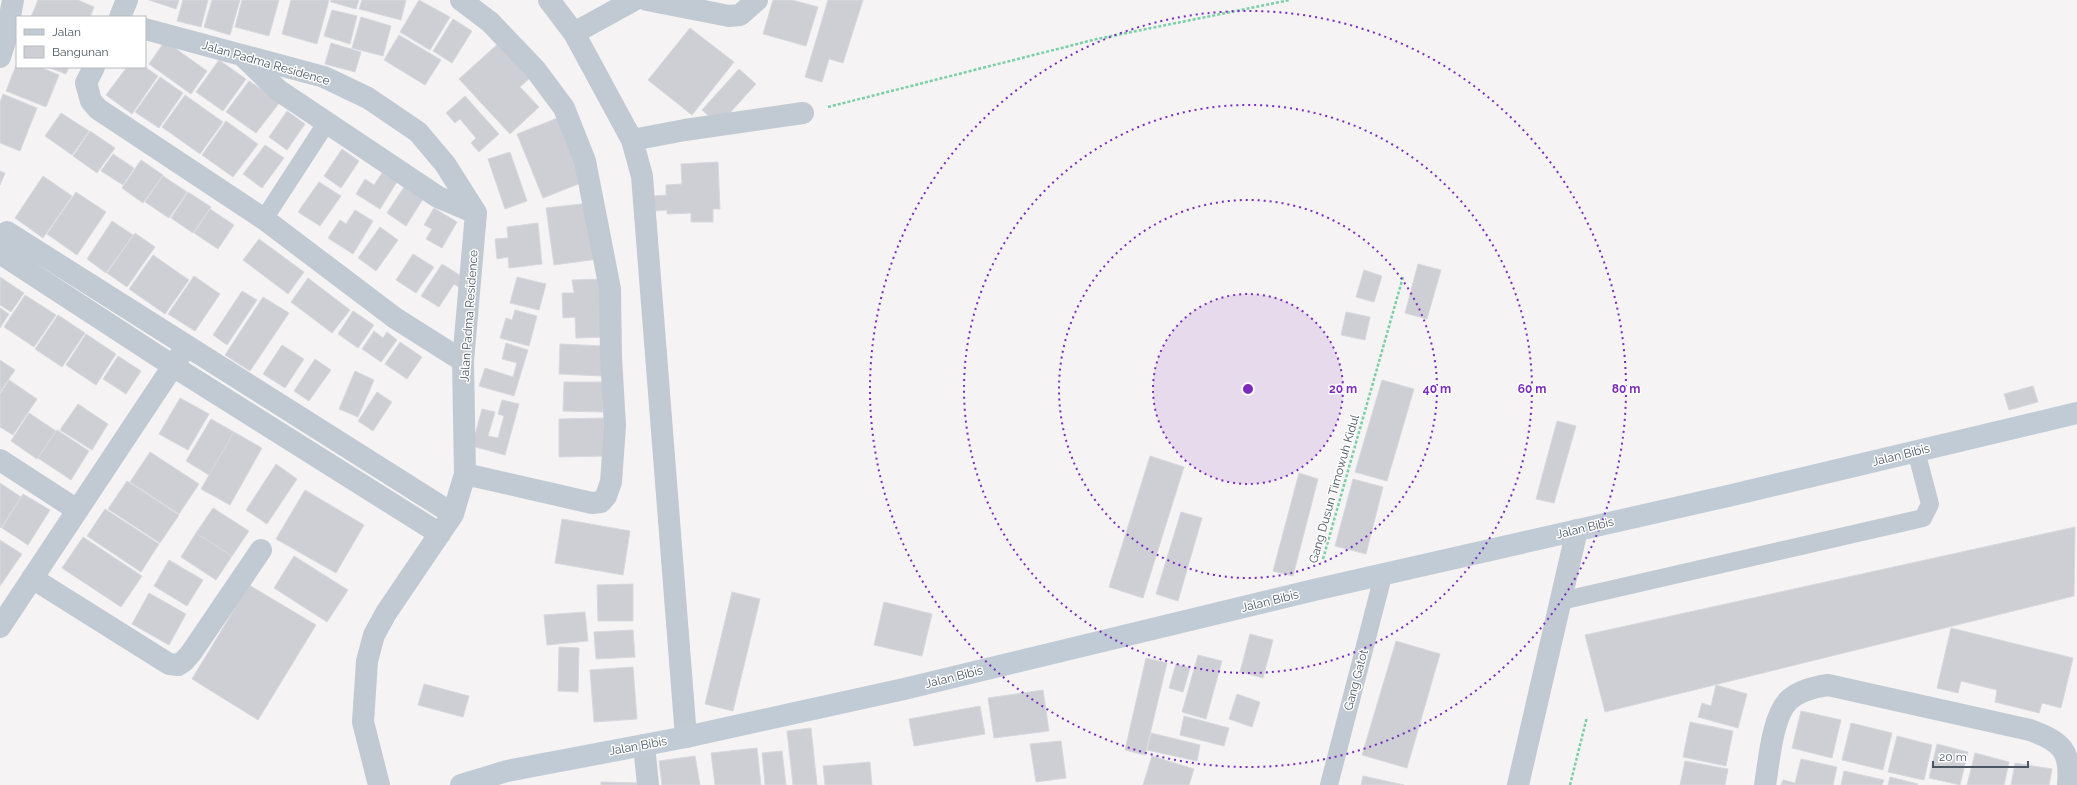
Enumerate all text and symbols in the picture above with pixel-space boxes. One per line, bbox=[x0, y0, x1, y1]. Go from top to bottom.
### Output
legend bbox=[16, 16, 146, 68]
text: Jalan bbox=[52, 25, 81, 39]
street label: Jalan Padma Residence bbox=[200, 38, 332, 88]
text: Bangunan bbox=[52, 45, 109, 59]
street label: Jalan Padma Residence bbox=[457, 250, 481, 382]
centre of rings bbox=[1241, 382, 1255, 396]
text: 20 m bbox=[1329, 382, 1357, 396]
text: 40 m bbox=[1423, 382, 1451, 396]
text: 60 m bbox=[1518, 382, 1546, 396]
text: 80 m bbox=[1612, 382, 1640, 396]
street label: Gang Dusun Timowuh Kidul bbox=[1306, 412, 1362, 565]
street label: Jalan Bibis bbox=[1871, 441, 1931, 469]
street label: Jalan Bibis bbox=[1555, 515, 1615, 541]
street label: Jalan Bibis bbox=[1240, 587, 1300, 615]
street label: Gang Gatot bbox=[1341, 648, 1371, 712]
street label: Jalan Bibis bbox=[924, 663, 984, 691]
street label: Jalan Bibis bbox=[608, 734, 668, 758]
scale bar bbox=[1933, 743, 2028, 769]
text: 20 m bbox=[1939, 750, 1967, 764]

